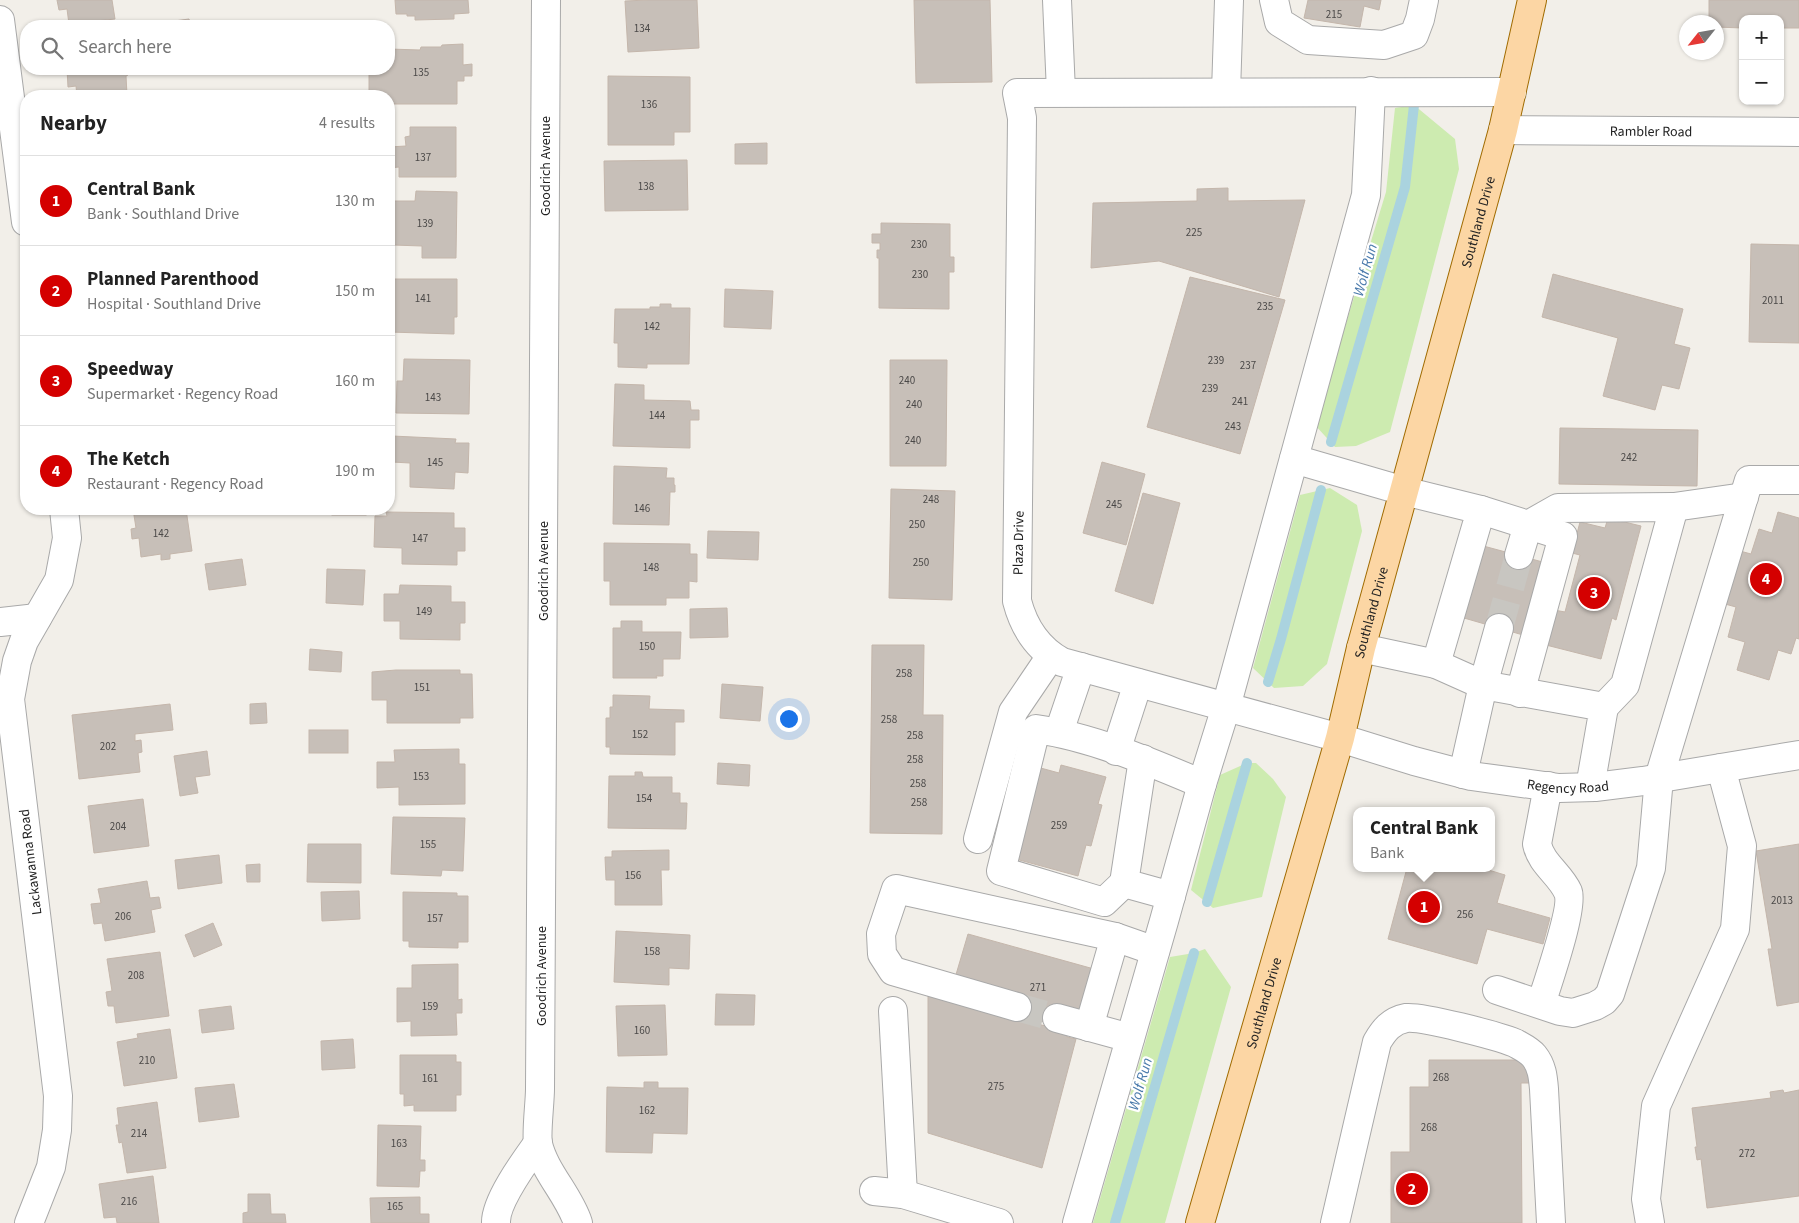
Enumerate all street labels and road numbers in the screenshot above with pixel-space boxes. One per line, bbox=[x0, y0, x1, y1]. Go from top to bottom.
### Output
street label: Goodrich Avenue bbox=[536, 116, 556, 216]
street label: Rambler Road bbox=[1610, 122, 1692, 142]
street label: Southland Drive bbox=[1457, 174, 1501, 270]
street label: Plaza Drive bbox=[1008, 511, 1030, 575]
street label: Goodrich Avenue bbox=[534, 521, 554, 621]
street label: Southland Drive bbox=[1350, 565, 1394, 661]
street label: Regency Road bbox=[1526, 775, 1610, 799]
street label: Lackawanna Road bbox=[15, 808, 47, 916]
street label: Goodrich Avenue bbox=[532, 926, 552, 1026]
street label: Southland Drive bbox=[1242, 955, 1287, 1051]

